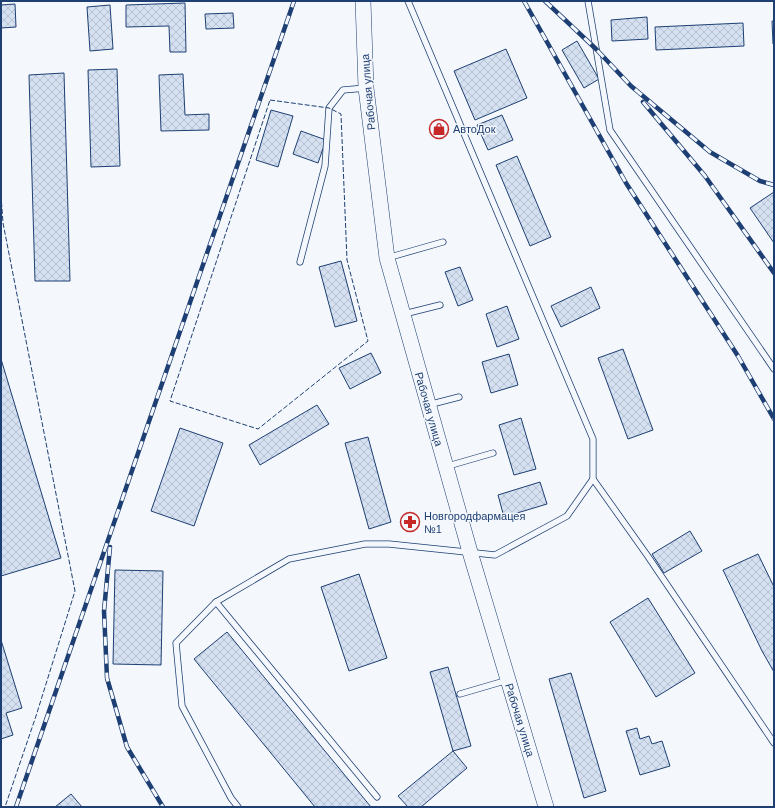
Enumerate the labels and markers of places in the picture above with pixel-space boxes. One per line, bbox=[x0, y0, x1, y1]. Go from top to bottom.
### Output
shop icon: АвтоДок bbox=[428, 118, 450, 140]
place label: АвтоДок bbox=[453, 123, 496, 135]
place label: Новгородфармацея №1 bbox=[424, 510, 525, 535]
pharmacy icon: Новгородфармацея №1 bbox=[399, 511, 421, 533]

